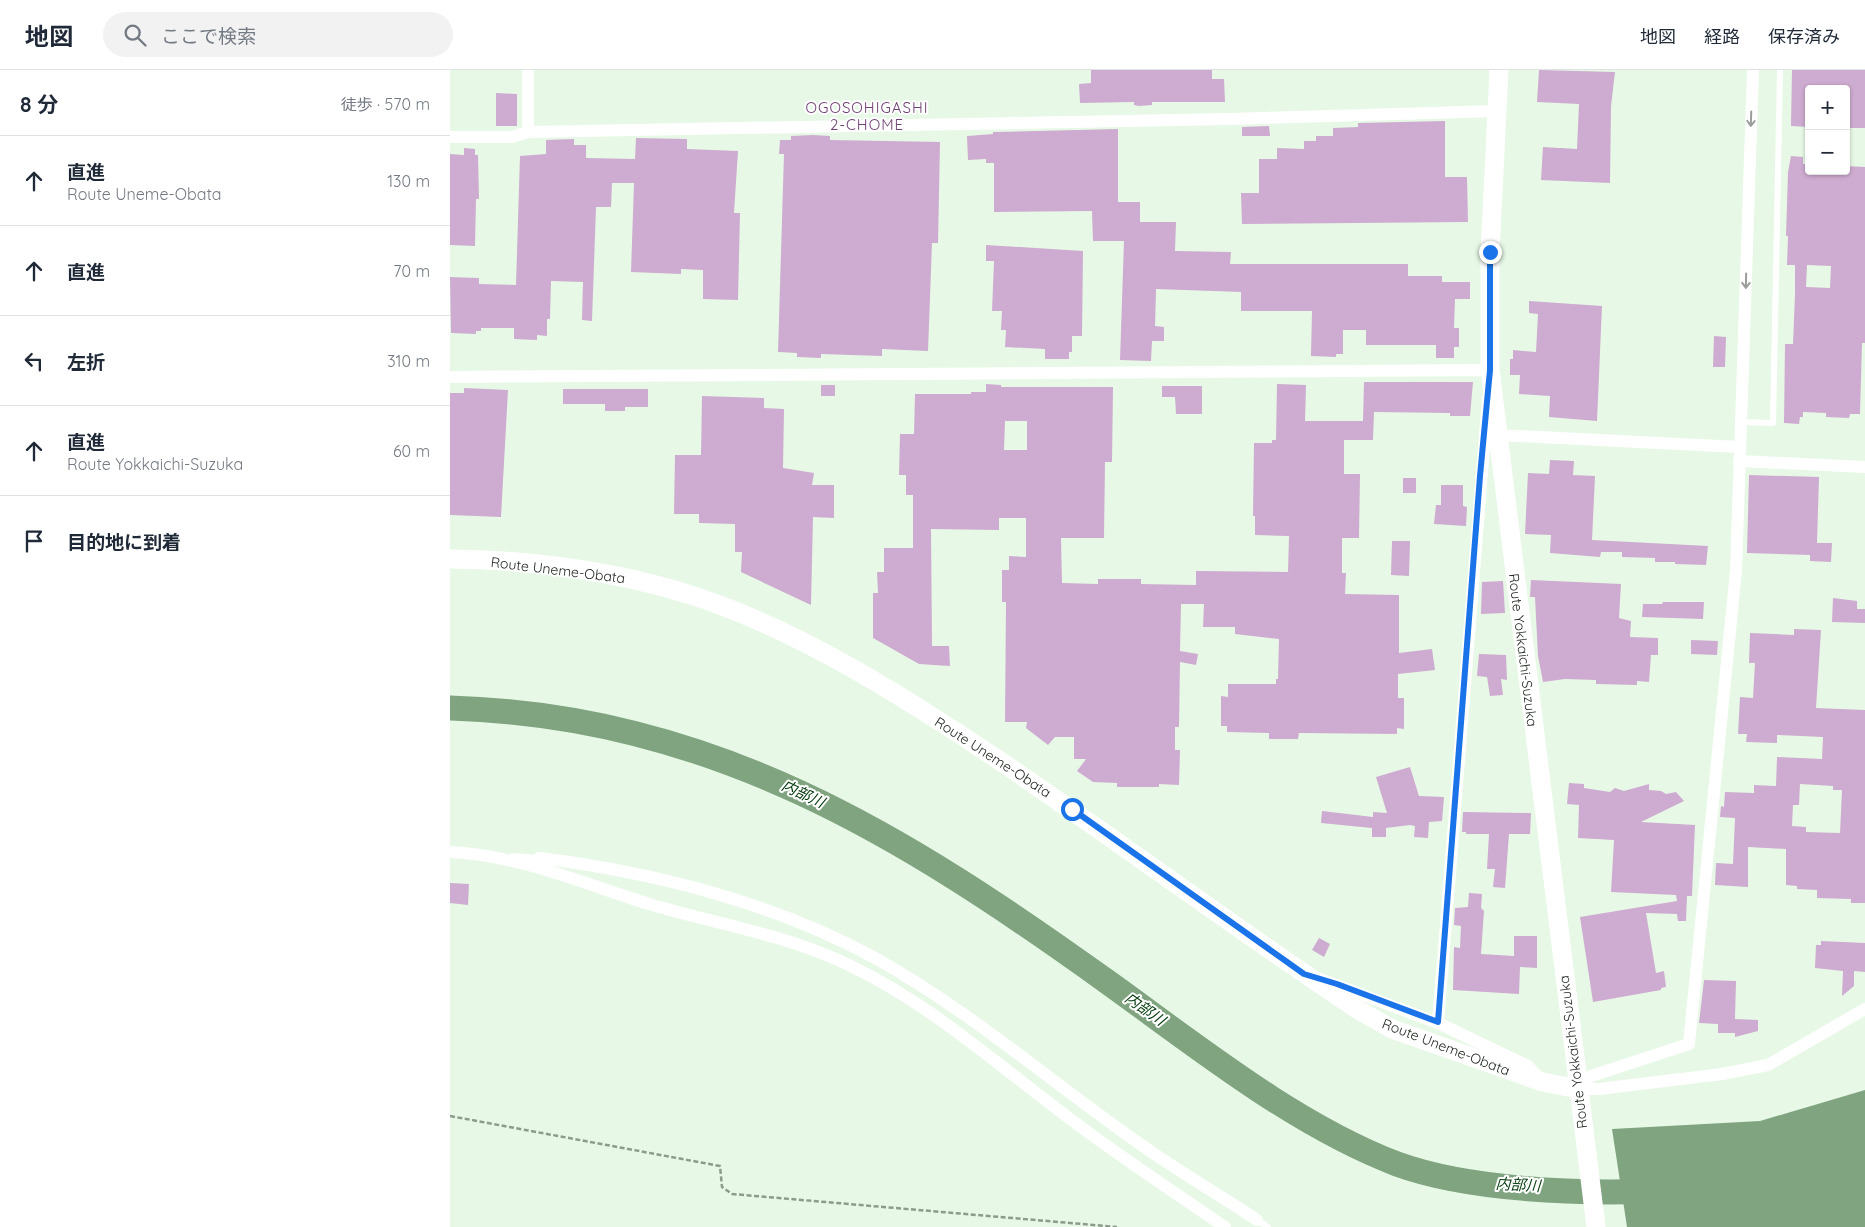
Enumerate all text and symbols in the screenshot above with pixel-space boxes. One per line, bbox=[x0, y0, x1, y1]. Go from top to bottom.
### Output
search box bbox=[103, 12, 453, 57]
text: 地図 bbox=[25, 21, 73, 51]
icon: search bbox=[121, 21, 149, 49]
text: ここで検索 bbox=[161, 24, 256, 48]
text: 地図 bbox=[1640, 25, 1676, 48]
text: 経路 bbox=[1704, 25, 1740, 48]
text: 保存済み bbox=[1768, 25, 1840, 48]
map controls bbox=[1805, 85, 1850, 175]
button: + bbox=[1805, 85, 1850, 130]
text: 8 分 bbox=[20, 91, 58, 117]
text: 徒歩 · 570 m bbox=[341, 94, 430, 114]
district label: OGOSOHIGASHI 2-CHOME bbox=[806, 98, 929, 134]
one-way arrow bbox=[1746, 110, 1756, 126]
button: − bbox=[1805, 130, 1850, 175]
text: 直進 bbox=[67, 160, 105, 184]
icon: ahead bbox=[20, 167, 48, 195]
text: 130 m bbox=[387, 171, 430, 191]
text: Route Uneme-Obata bbox=[67, 184, 222, 204]
route end bbox=[1479, 241, 1502, 264]
icon: ahead bbox=[20, 257, 48, 285]
text: 直進 bbox=[67, 260, 105, 284]
text: 70 m bbox=[393, 261, 430, 281]
one-way arrow bbox=[1741, 272, 1751, 289]
icon: left bbox=[20, 347, 48, 375]
text: 左折 bbox=[67, 350, 105, 374]
text: 310 m bbox=[387, 351, 430, 371]
text: 直進 bbox=[67, 430, 105, 454]
icon: ahead bbox=[20, 437, 48, 465]
text: 60 m bbox=[393, 441, 430, 461]
text: Route Yokkaichi-Suzuka bbox=[67, 454, 243, 474]
icon: arrive bbox=[20, 527, 48, 555]
text: 目的地に到着 bbox=[67, 530, 181, 554]
street label: Route Uneme-Obata bbox=[490, 553, 626, 587]
street label: Route Yokkaichi-Suzuka bbox=[1505, 572, 1541, 728]
street label: Route Uneme-Obata bbox=[931, 713, 1055, 801]
water label: 内部川 bbox=[779, 775, 829, 813]
route start bbox=[1061, 798, 1084, 821]
street label: Route Yokkaichi-Suzuka bbox=[1555, 974, 1591, 1130]
water label: 内部川 bbox=[1121, 988, 1171, 1030]
street label: Route Uneme-Obata bbox=[1380, 1014, 1512, 1080]
water label: 内部川 bbox=[1495, 1174, 1543, 1195]

